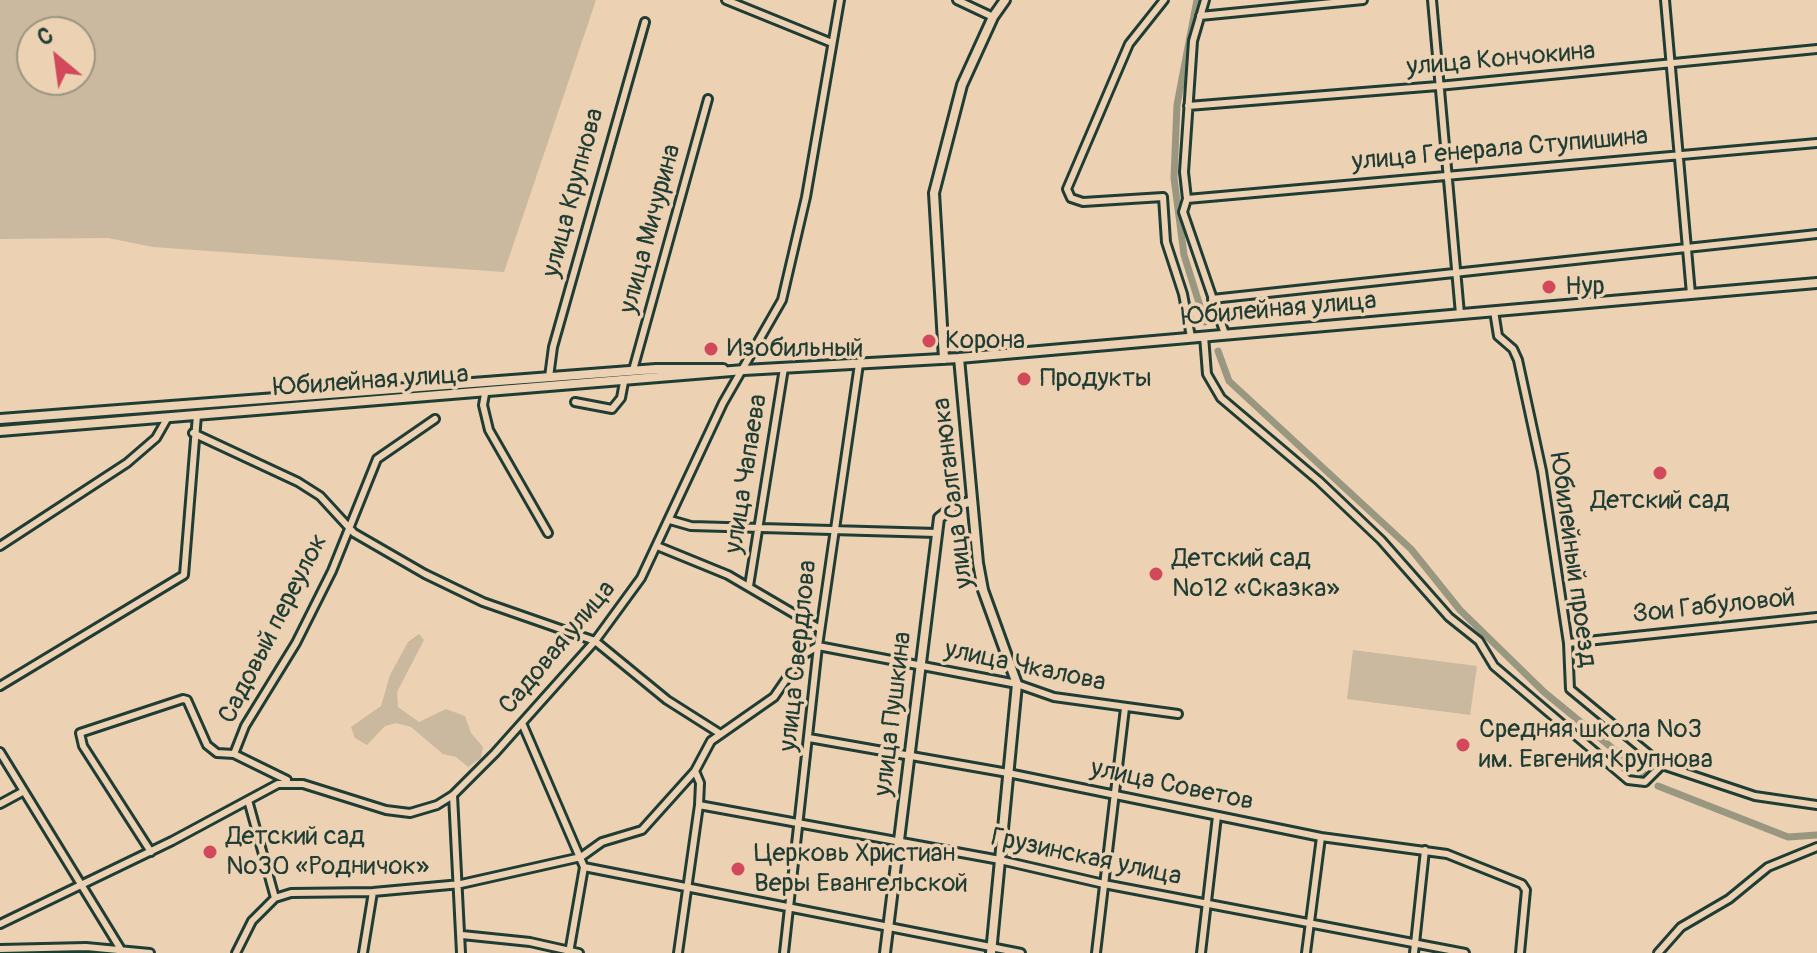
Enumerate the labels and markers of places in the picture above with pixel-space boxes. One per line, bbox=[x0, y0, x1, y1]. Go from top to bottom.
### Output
place label: Нур bbox=[1565, 271, 1605, 303]
marker: Нур bbox=[1540, 278, 1558, 296]
place label: Корона bbox=[945, 325, 1025, 357]
marker: Корона bbox=[920, 332, 938, 350]
place label: Изобильный bbox=[727, 333, 863, 365]
marker: Изобильный bbox=[702, 340, 720, 358]
place label: Продукты bbox=[1040, 363, 1152, 395]
marker: Продукты bbox=[1015, 370, 1033, 388]
marker: Детский сад bbox=[1651, 464, 1669, 482]
place label: Детский сад bbox=[1591, 485, 1729, 517]
place label: Детский сад №12 «Сказка» bbox=[1172, 543, 1340, 604]
marker: Детский сад №12 «Сказка» bbox=[1147, 565, 1165, 583]
place label: Средняя школа №3 им. Евгения Крупнова bbox=[1479, 714, 1713, 776]
marker: Средняя школа №3 им. Евгения Крупнова bbox=[1454, 736, 1472, 754]
place label: Детский сад №30 «Родничок» bbox=[226, 821, 429, 882]
place label: Церковь Христиан Веры Евангельской bbox=[754, 838, 968, 900]
marker: Детский сад №30 «Родничок» bbox=[201, 843, 219, 861]
marker: Церковь Христиан Веры Евангельской bbox=[729, 860, 747, 878]

